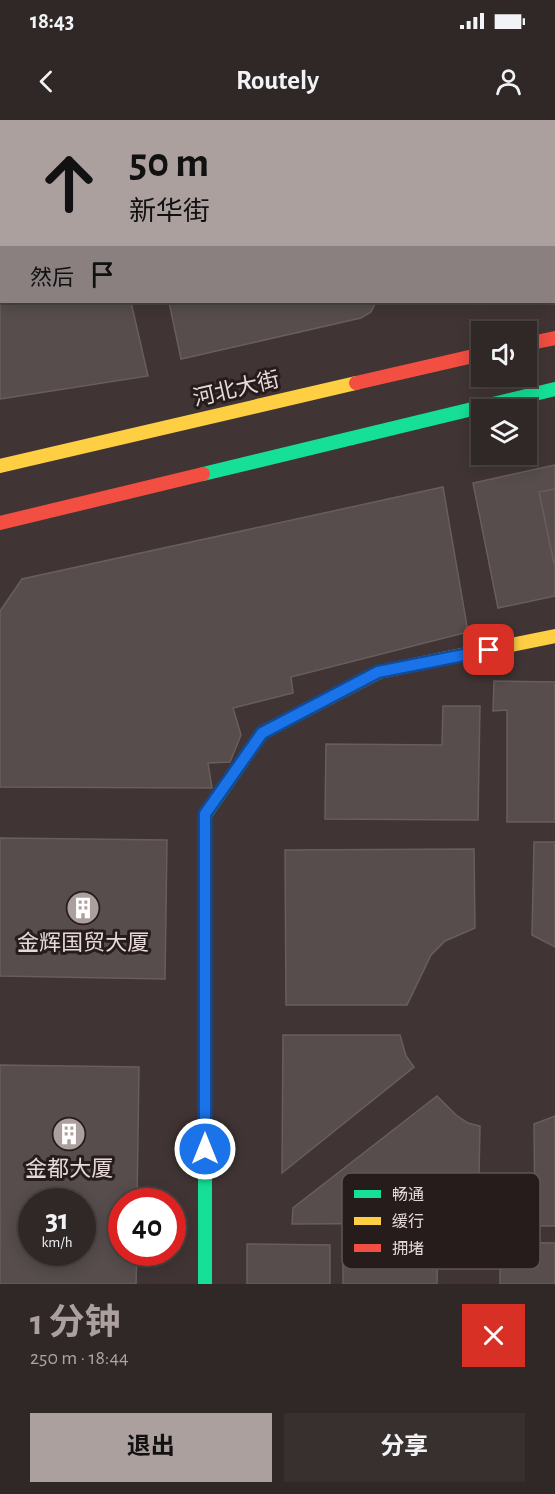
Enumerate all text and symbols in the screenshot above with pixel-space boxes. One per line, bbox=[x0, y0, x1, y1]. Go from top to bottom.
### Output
text: 18:43 bbox=[30, 10, 74, 32]
icon: back bbox=[30, 65, 63, 98]
icon: person bbox=[492, 65, 525, 98]
text: Routely bbox=[236, 67, 319, 94]
text: 50 m bbox=[129, 142, 209, 184]
icon: ahead bbox=[30, 144, 108, 222]
text: 新华街 bbox=[129, 198, 210, 225]
icon: arrive bbox=[86, 258, 119, 291]
text: 然后 bbox=[30, 267, 74, 289]
map controls bbox=[471, 321, 537, 465]
button: sound bbox=[471, 321, 537, 387]
street label: 河北大街 bbox=[191, 367, 282, 410]
button: layers bbox=[471, 399, 537, 465]
pin bbox=[463, 624, 514, 675]
icon: arrive bbox=[472, 633, 505, 666]
building icon: 金辉国贸大厦 bbox=[65, 890, 101, 926]
place label: 金辉国贸大厦 bbox=[17, 931, 149, 954]
building icon: 金都大厦 bbox=[51, 1116, 87, 1152]
position arrow bbox=[173, 1117, 237, 1181]
place label: 金都大厦 bbox=[25, 1157, 113, 1180]
legend bbox=[342, 1173, 540, 1269]
text: 畅通 bbox=[392, 1186, 424, 1203]
speed limit sign: 40 bbox=[108, 1188, 186, 1266]
text: 31 bbox=[45, 1205, 69, 1235]
text: 缓行 bbox=[392, 1213, 424, 1230]
text: km/h bbox=[42, 1235, 72, 1250]
text: 拥堵 bbox=[392, 1241, 424, 1257]
button: close bbox=[462, 1304, 525, 1367]
text: 1 分钟 bbox=[30, 1305, 120, 1341]
text: 250 m · 18:44 bbox=[30, 1348, 129, 1368]
button: 退出 bbox=[30, 1413, 272, 1482]
button: 分享 bbox=[284, 1413, 525, 1482]

